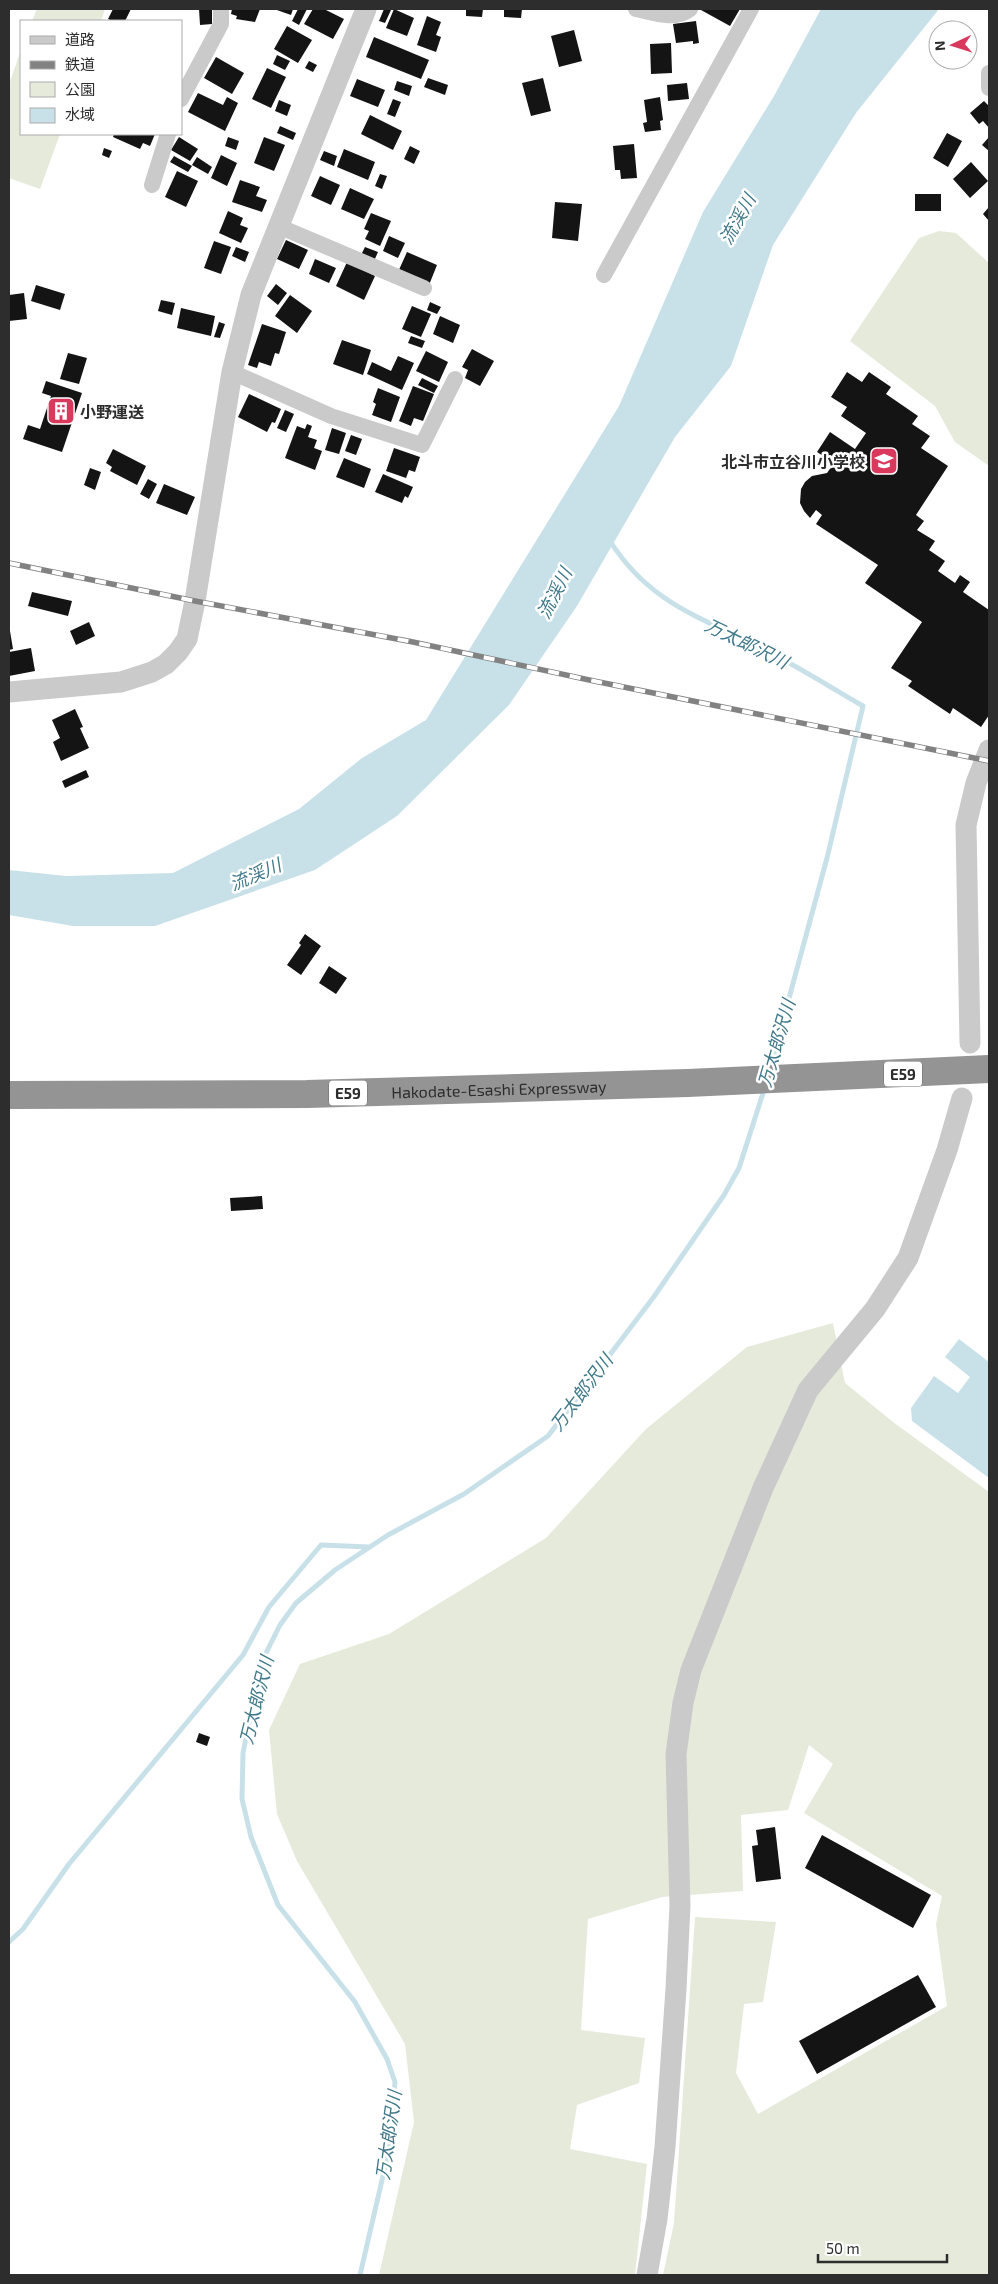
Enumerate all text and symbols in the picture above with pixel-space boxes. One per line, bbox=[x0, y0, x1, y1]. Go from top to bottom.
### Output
legend bbox=[20, 20, 182, 135]
north arrow bbox=[928, 20, 978, 70]
text: 道路 bbox=[65, 30, 95, 48]
text: N bbox=[931, 40, 948, 52]
text: 鉄道 bbox=[65, 55, 95, 73]
text: 公園 bbox=[65, 80, 95, 98]
text: 水域 bbox=[65, 105, 95, 123]
water label: 流渓川 bbox=[714, 188, 761, 248]
building icon: 小野運送 bbox=[46, 396, 76, 426]
place label: 小野運送 bbox=[80, 402, 144, 421]
school or university icon: 北斗市立谷川小学校 bbox=[869, 446, 899, 476]
place label: 北斗市立谷川小学校 bbox=[721, 452, 865, 471]
water label: 流渓川 bbox=[532, 562, 577, 622]
water label: 万太郎沢川 bbox=[702, 613, 794, 673]
water label: 流渓川 bbox=[226, 853, 286, 895]
water label: 万太郎沢川 bbox=[753, 995, 800, 1089]
road number: E59 bbox=[884, 1062, 922, 1086]
street label: Hakodate-Esashi Expressway bbox=[391, 1076, 607, 1101]
road number: E59 bbox=[329, 1080, 367, 1106]
water label: 万太郎沢川 bbox=[545, 1348, 618, 1435]
water label: 万太郎沢川 bbox=[234, 1652, 278, 1746]
water label: 万太郎沢川 bbox=[371, 2087, 405, 2181]
scale bar bbox=[818, 2232, 947, 2264]
text: 50 m bbox=[826, 2239, 860, 2257]

